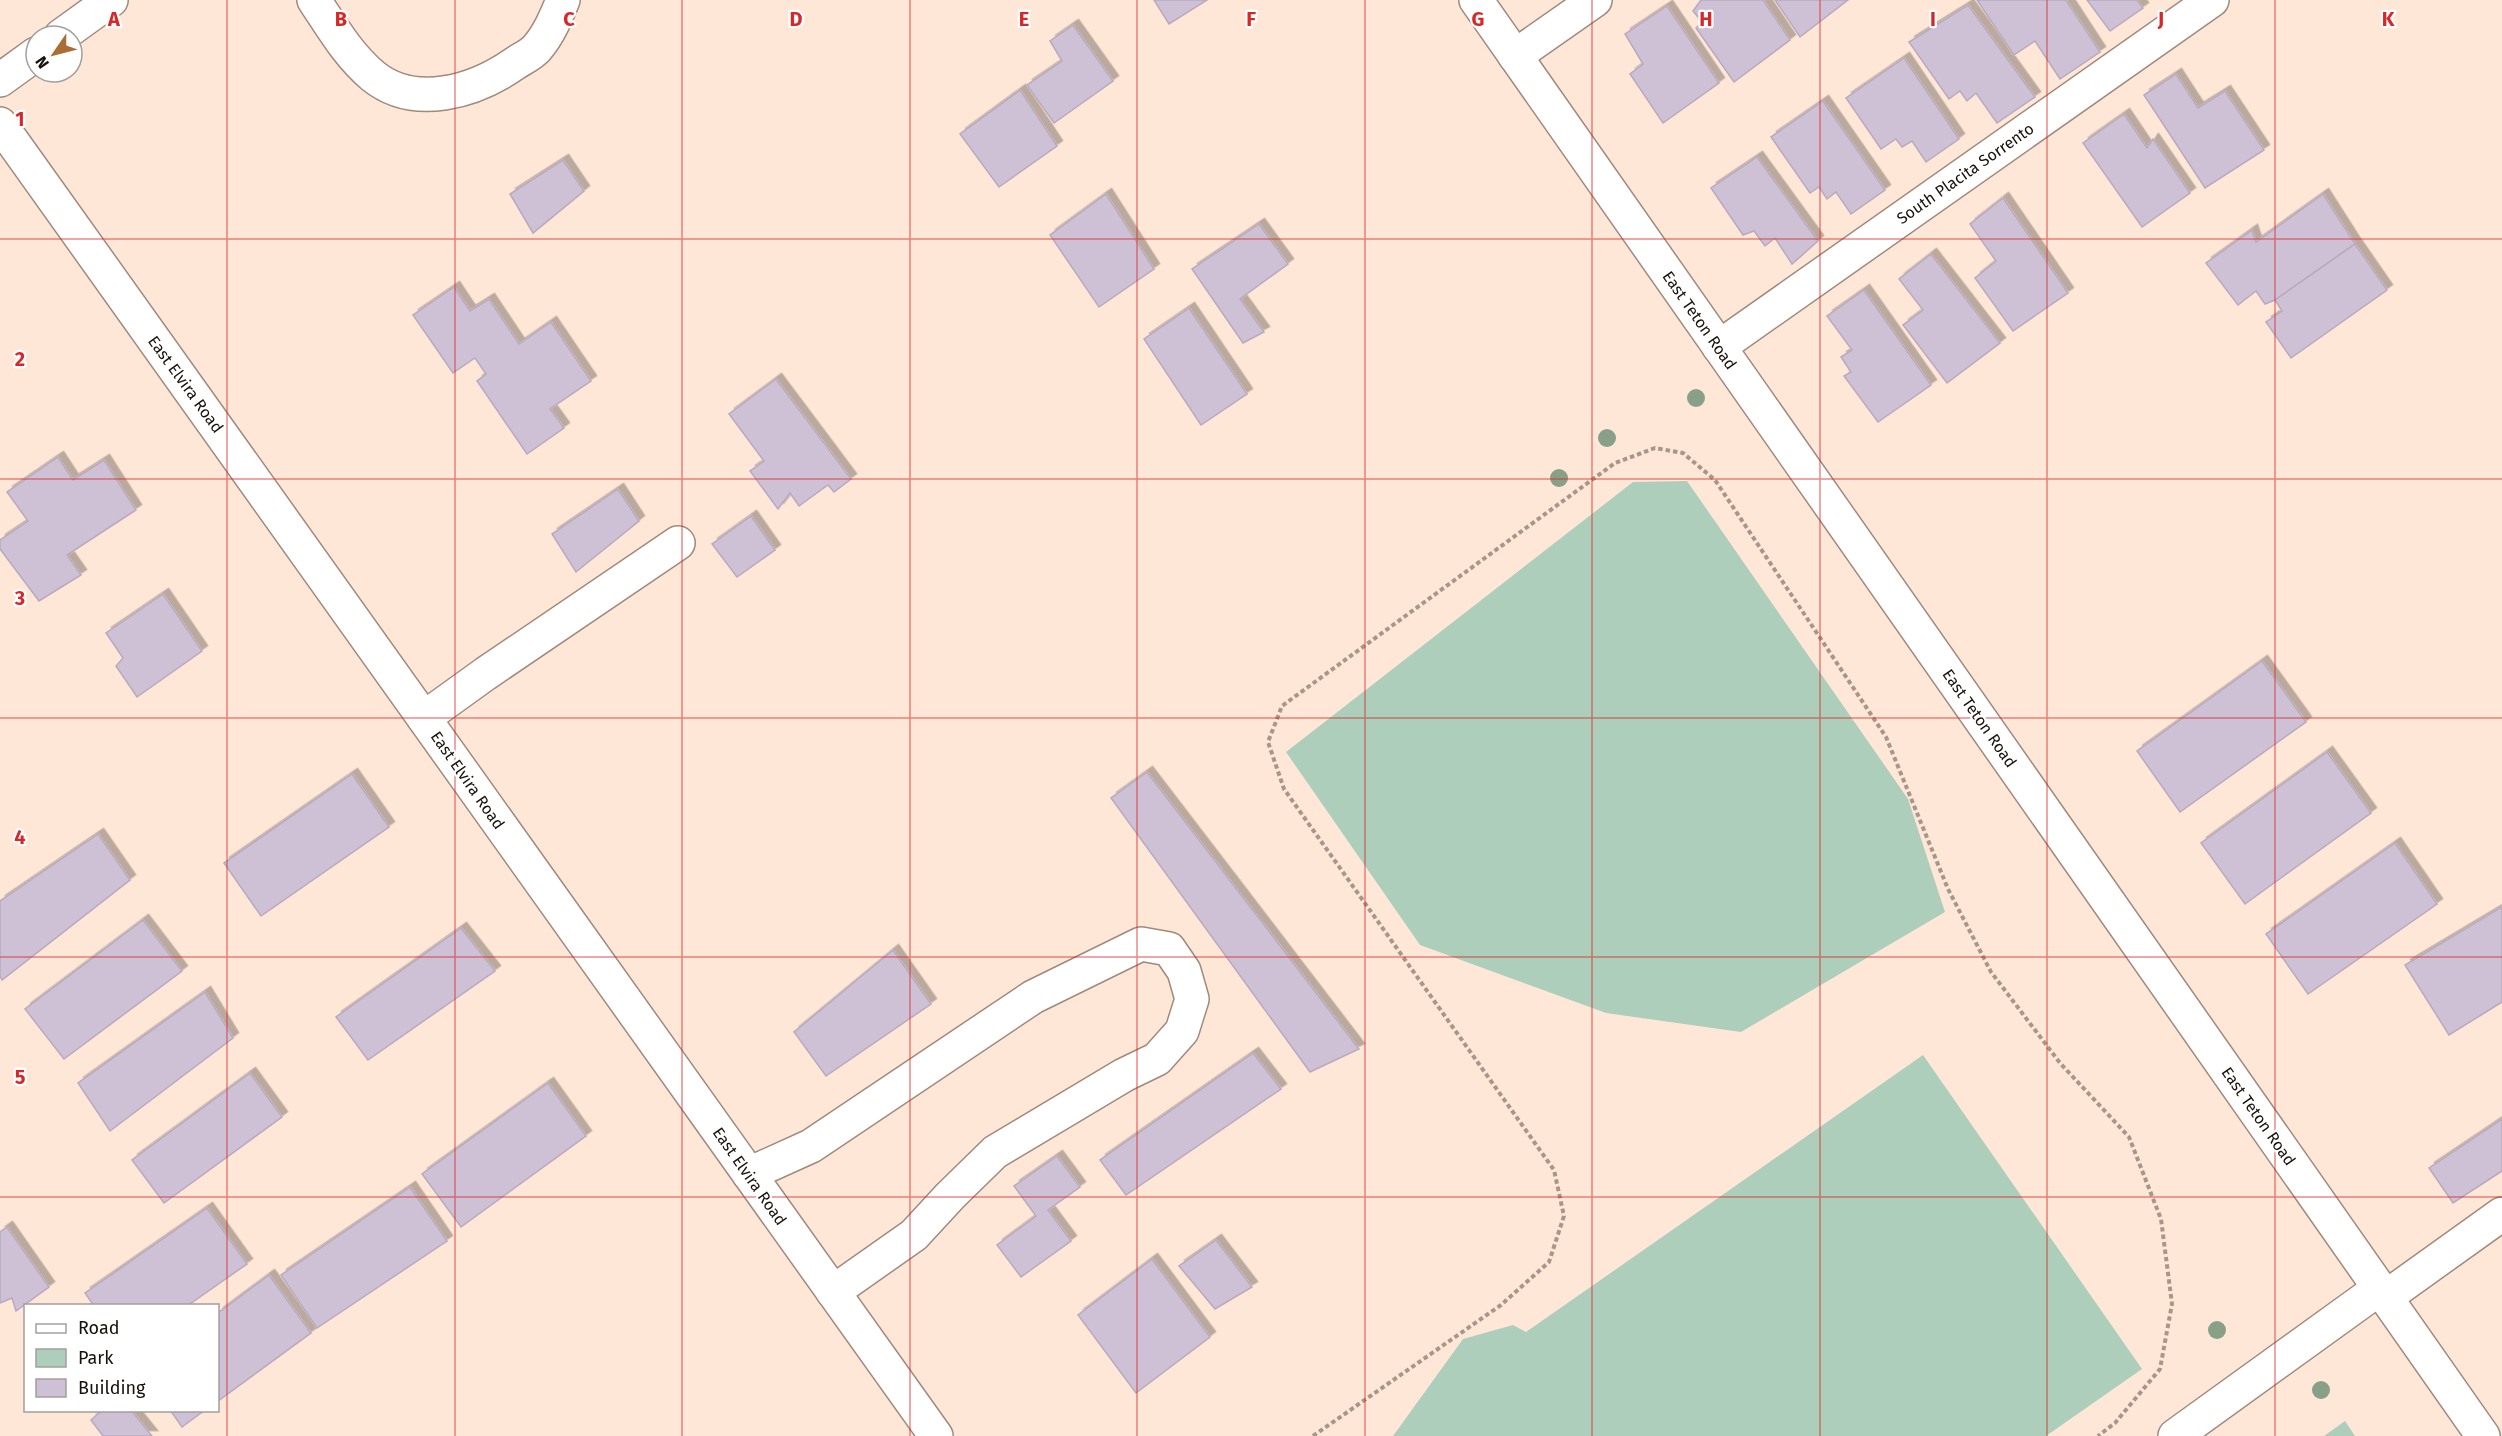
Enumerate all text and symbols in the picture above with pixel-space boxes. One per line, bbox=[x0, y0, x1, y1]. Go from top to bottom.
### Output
text: A bbox=[107, 7, 121, 31]
text: B bbox=[335, 7, 347, 31]
text: C bbox=[563, 7, 575, 31]
text: D bbox=[789, 7, 803, 31]
text: E bbox=[1019, 7, 1029, 31]
text: F bbox=[1246, 7, 1256, 31]
text: G bbox=[1472, 7, 1484, 31]
text: H bbox=[1699, 7, 1713, 31]
text: I bbox=[1930, 7, 1936, 31]
text: J bbox=[2157, 7, 2164, 31]
text: K bbox=[2382, 7, 2395, 31]
north arrow bbox=[24, 24, 84, 84]
text: N bbox=[31, 53, 53, 72]
text: 1 bbox=[15, 107, 25, 131]
street label: South Placita Sorrento bbox=[1893, 119, 2037, 228]
street label: East Teton Road bbox=[1659, 267, 1741, 373]
street label: East Elvira Road bbox=[144, 332, 227, 436]
text: 2 bbox=[15, 347, 25, 371]
text: 3 bbox=[14, 586, 25, 610]
street label: East Teton Road bbox=[1939, 665, 2021, 771]
street label: East Elvira Road bbox=[427, 728, 508, 833]
text: 4 bbox=[14, 825, 26, 849]
street label: East Teton Road bbox=[2218, 1063, 2300, 1169]
text: 5 bbox=[15, 1065, 26, 1089]
street label: East Elvira Road bbox=[709, 1124, 790, 1229]
legend bbox=[24, 1304, 219, 1412]
text: Road bbox=[78, 1317, 120, 1339]
text: Park bbox=[78, 1347, 114, 1369]
text: Building bbox=[78, 1377, 146, 1399]

